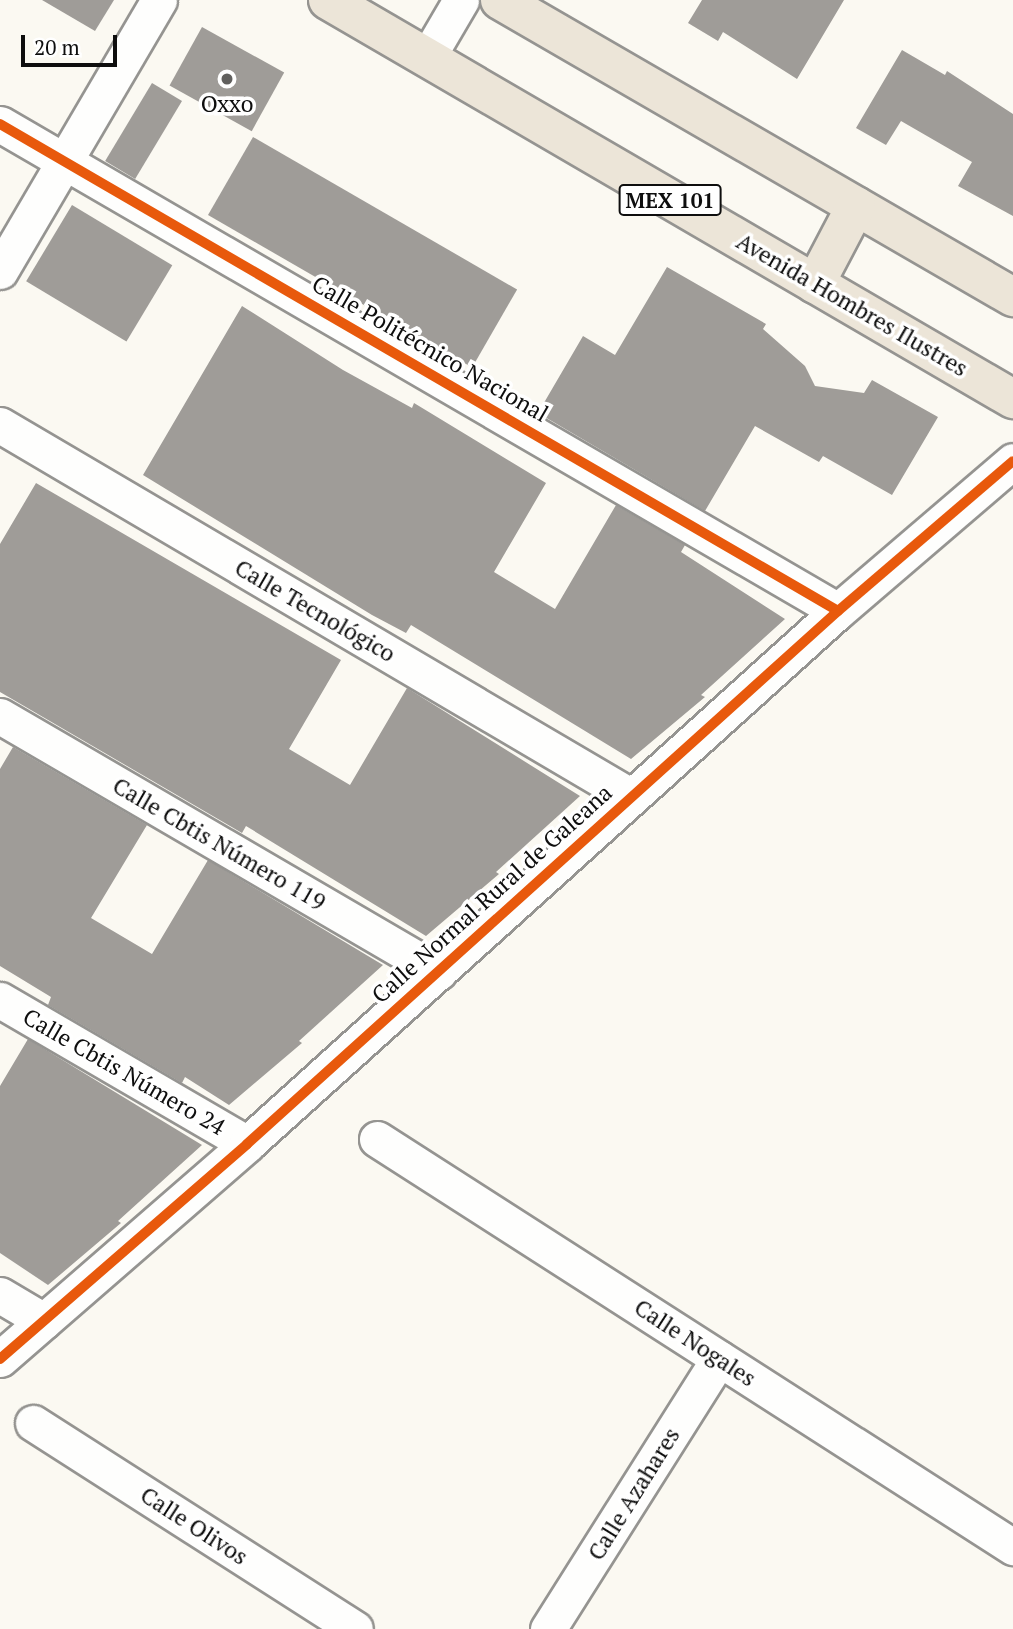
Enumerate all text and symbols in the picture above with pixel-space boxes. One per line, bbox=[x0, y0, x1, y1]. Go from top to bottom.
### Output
scale bar bbox=[24, 21, 121, 65]
text: 20 m bbox=[34, 33, 80, 61]
marker: Oxxo bbox=[219, 71, 235, 87]
place label: Oxxo bbox=[201, 90, 253, 118]
road number: MEX 101 bbox=[618, 182, 722, 218]
street label: Avenida Hombres Ilustres bbox=[732, 227, 972, 383]
street label: Calle Politécnico Nacional bbox=[307, 270, 553, 428]
street label: Calle Tecnológico bbox=[230, 554, 400, 668]
street label: Calle Cbtis Número 119 bbox=[108, 772, 330, 916]
street label: Calle Normal Rural de Galeana bbox=[366, 779, 618, 1009]
street label: Calle Cbtis Número 24 bbox=[18, 1003, 230, 1141]
street label: Calle Nogales bbox=[629, 1294, 761, 1392]
street label: Calle Azahares bbox=[582, 1422, 686, 1566]
street label: Calle Olivos bbox=[135, 1481, 253, 1571]

